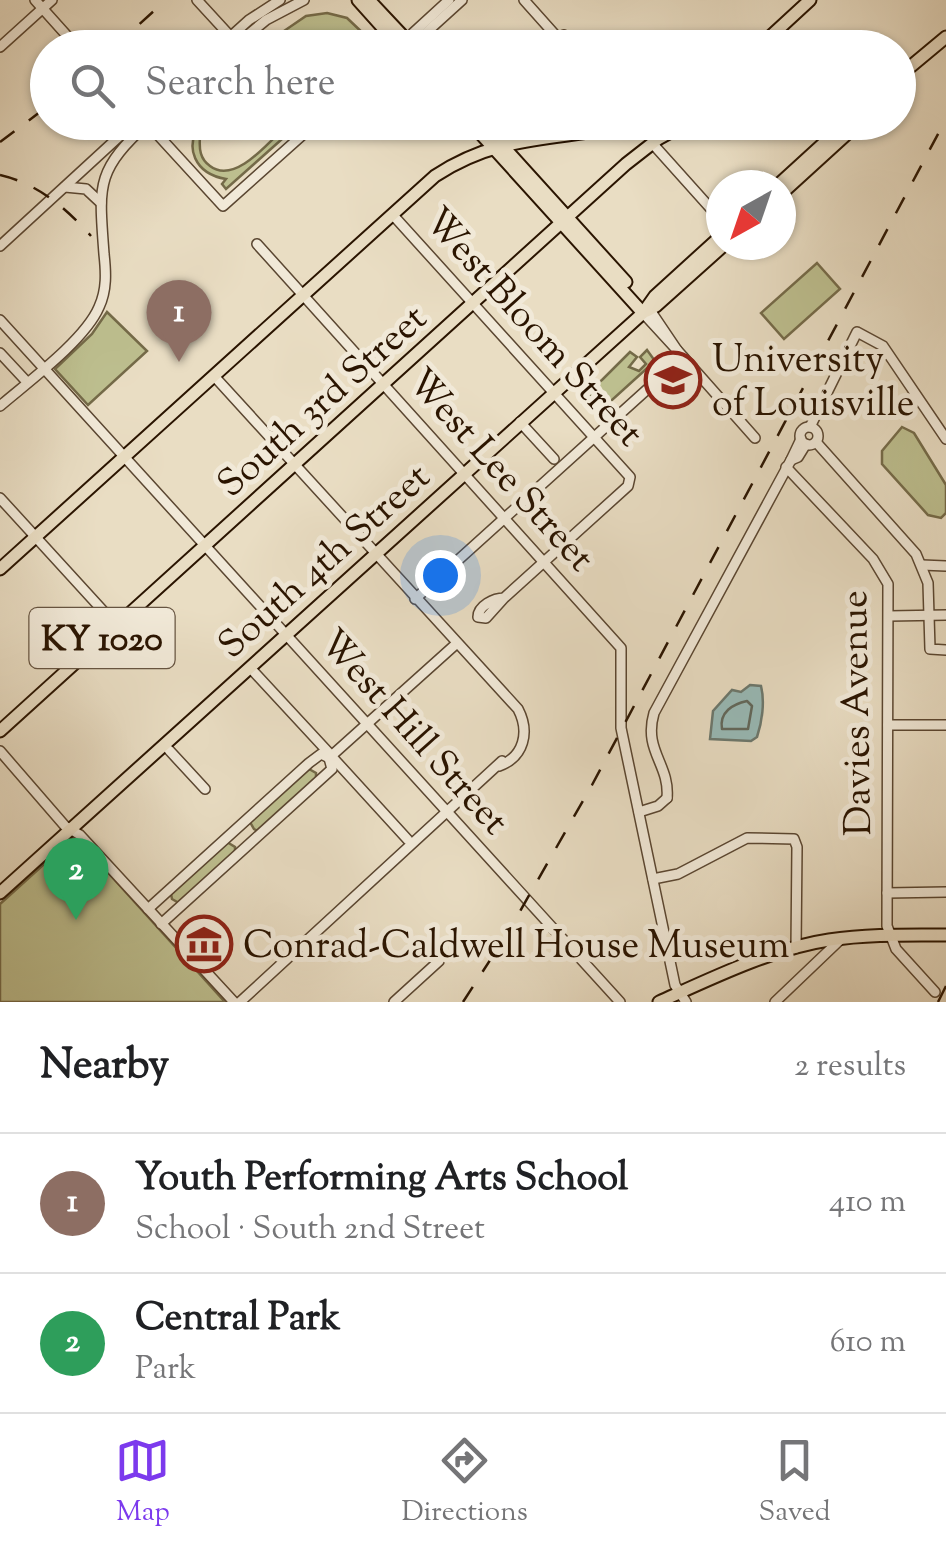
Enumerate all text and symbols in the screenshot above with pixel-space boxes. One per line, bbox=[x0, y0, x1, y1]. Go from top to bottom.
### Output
search box bbox=[30, 30, 916, 140]
icon: search bbox=[65, 58, 120, 113]
text: Search here bbox=[145, 58, 336, 112]
north arrow bbox=[706, 170, 796, 260]
street label: West Bloom Street bbox=[410, 197, 654, 460]
pin: 1 bbox=[146, 280, 212, 362]
street label: South 3rd Street bbox=[207, 294, 440, 512]
place label: University of Louisville bbox=[712, 335, 915, 433]
school or university icon: University of Louisville bbox=[643, 350, 703, 410]
street label: West Lee Street bbox=[393, 358, 605, 585]
street label: South 4th Street bbox=[208, 453, 444, 673]
your location bbox=[415, 550, 466, 601]
street label: Davies Avenue bbox=[830, 590, 888, 836]
road number: KY 1020 bbox=[29, 608, 174, 668]
street label: West Hill Street bbox=[305, 619, 519, 849]
pin: 2 bbox=[44, 838, 108, 920]
museum icon: Conrad-Caldwell House Museum bbox=[174, 914, 234, 974]
place label: Conrad-Caldwell House Museum bbox=[243, 921, 789, 975]
text: Nearby bbox=[40, 1037, 169, 1097]
text: 2 results bbox=[794, 1044, 906, 1090]
text: Youth Performing Arts School bbox=[135, 1153, 628, 1207]
text: 1 bbox=[67, 1180, 78, 1226]
text: 410 m bbox=[829, 1180, 906, 1226]
text: School · South 2nd Street bbox=[135, 1207, 485, 1253]
text: Central Park bbox=[135, 1293, 340, 1347]
text: 2 bbox=[65, 1320, 80, 1366]
text: 610 m bbox=[830, 1320, 906, 1366]
text: Park bbox=[135, 1347, 196, 1393]
tab: Map bbox=[115, 1433, 170, 1533]
tab: Directions bbox=[401, 1433, 528, 1533]
tab: Saved bbox=[759, 1433, 831, 1533]

